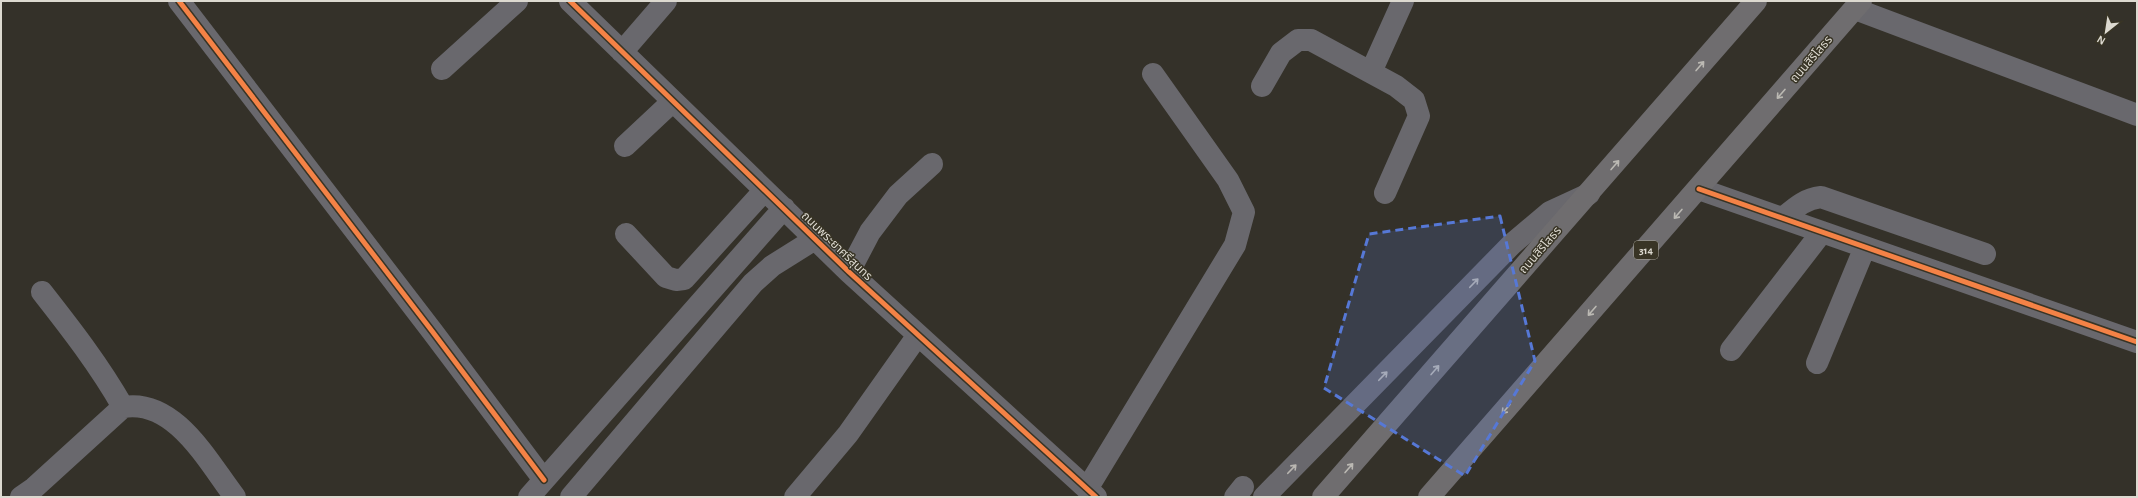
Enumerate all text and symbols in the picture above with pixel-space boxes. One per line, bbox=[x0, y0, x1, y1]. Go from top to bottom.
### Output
north arrow bbox=[2086, 12, 2126, 52]
street label: ถนนสิริโสธร bbox=[1788, 33, 1834, 85]
text: N bbox=[2095, 34, 2107, 47]
one-way arrow bbox=[1695, 61, 1704, 72]
one-way arrow bbox=[1776, 89, 1786, 99]
one-way arrow bbox=[1610, 159, 1619, 170]
one-way arrow bbox=[1673, 208, 1682, 219]
street label: ถนนพระยาศรีสุนทร bbox=[799, 209, 875, 283]
street label: ถนนสิริโสธร bbox=[1517, 224, 1563, 276]
road number: 314 bbox=[1634, 241, 1658, 259]
one-way arrow bbox=[1469, 278, 1478, 288]
one-way arrow bbox=[1587, 306, 1596, 317]
one-way arrow bbox=[1430, 365, 1440, 375]
one-way arrow bbox=[1378, 371, 1387, 381]
one-way arrow bbox=[1502, 404, 1511, 414]
one-way arrow bbox=[1344, 463, 1353, 473]
one-way arrow bbox=[1287, 464, 1296, 474]

